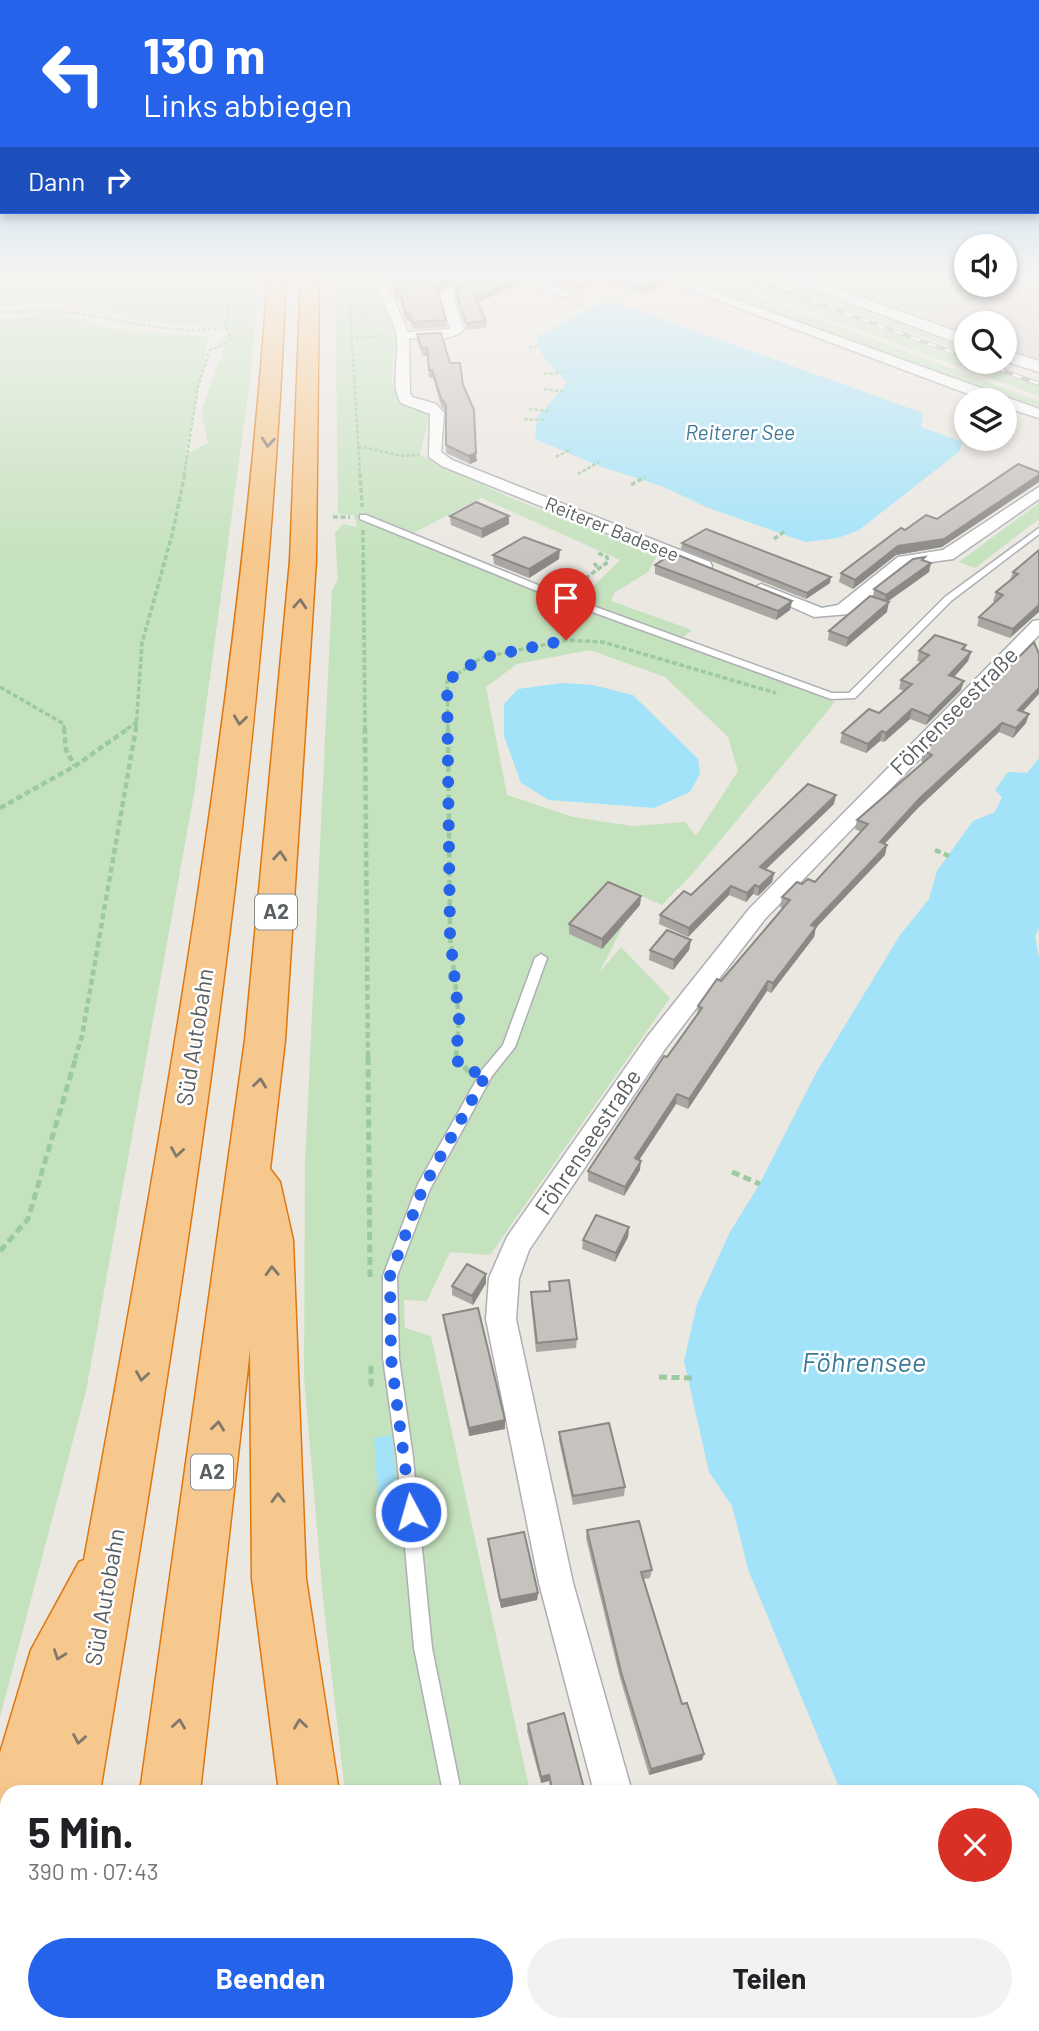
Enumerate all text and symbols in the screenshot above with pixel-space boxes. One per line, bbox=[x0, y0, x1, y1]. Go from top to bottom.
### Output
text: 130 m bbox=[143, 25, 265, 84]
icon: left bbox=[28, 28, 119, 119]
text: Links abbiegen bbox=[143, 85, 352, 123]
icon: right bbox=[99, 161, 137, 199]
text: Dann bbox=[28, 165, 85, 196]
map controls bbox=[954, 234, 1017, 451]
button: sound bbox=[954, 234, 1017, 297]
button: search bbox=[954, 311, 1017, 374]
button: layers bbox=[954, 388, 1017, 451]
water label: Reiterer See bbox=[685, 419, 795, 444]
one-way arrow bbox=[261, 436, 276, 448]
street label: Reiterer Badesee bbox=[542, 491, 682, 566]
pin bbox=[536, 568, 596, 640]
icon: arrive bbox=[547, 579, 585, 617]
one-way arrow bbox=[292, 599, 307, 610]
street label: Föhrenseestraße bbox=[883, 640, 1023, 780]
one-way arrow bbox=[232, 714, 247, 726]
one-way arrow bbox=[272, 851, 287, 862]
road number: A2 bbox=[255, 894, 297, 930]
street label: Süd Autobahn bbox=[169, 966, 219, 1108]
street label: Föhrenseestraße bbox=[528, 1063, 646, 1220]
one-way arrow bbox=[252, 1077, 267, 1089]
one-way arrow bbox=[170, 1146, 185, 1158]
one-way arrow bbox=[264, 1265, 280, 1276]
water label: Föhrensee bbox=[802, 1344, 926, 1378]
one-way arrow bbox=[135, 1370, 150, 1382]
one-way arrow bbox=[210, 1420, 225, 1432]
road number: A2 bbox=[191, 1454, 233, 1490]
position arrow bbox=[374, 1475, 448, 1549]
one-way arrow bbox=[270, 1493, 285, 1504]
street label: Süd Autobahn bbox=[78, 1526, 130, 1668]
one-way arrow bbox=[53, 1648, 67, 1660]
one-way arrow bbox=[172, 1719, 187, 1730]
one-way arrow bbox=[292, 1719, 307, 1730]
one-way arrow bbox=[72, 1733, 87, 1745]
text: 5 Min. bbox=[28, 1806, 134, 1856]
button: close bbox=[938, 1808, 1012, 1882]
text: 390 m · 07:43 bbox=[28, 1857, 159, 1885]
button: Beenden bbox=[28, 1938, 513, 2018]
button: Teilen bbox=[527, 1938, 1012, 2018]

